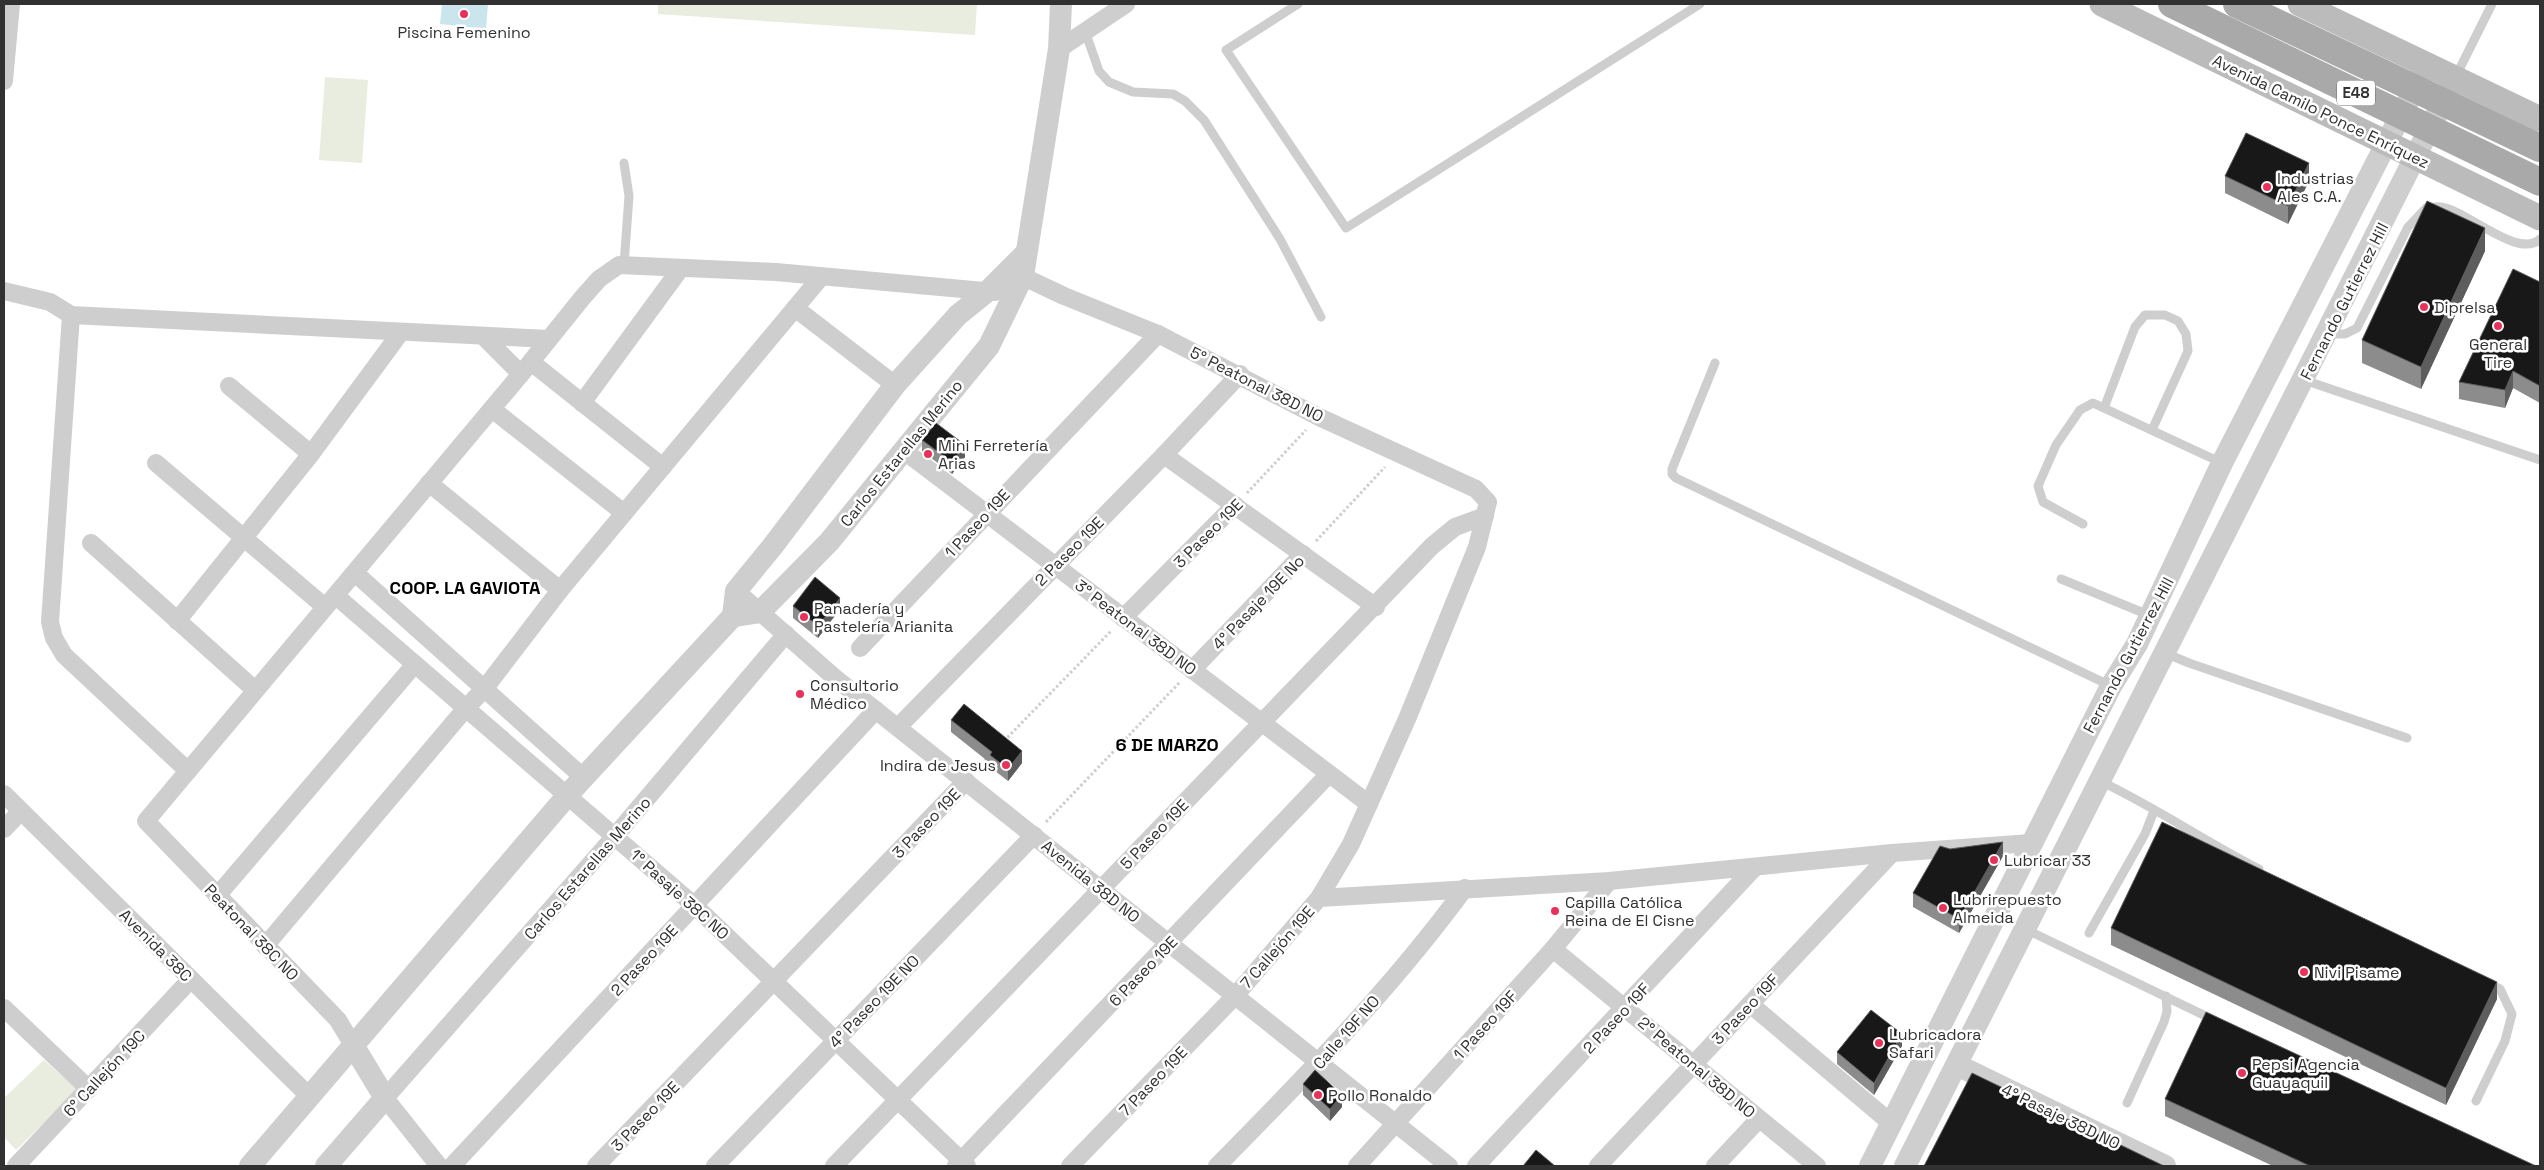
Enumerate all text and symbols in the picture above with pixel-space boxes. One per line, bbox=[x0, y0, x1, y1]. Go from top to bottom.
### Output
marker: Piscina Femenino bbox=[458, 8, 470, 20]
place label: Piscina Femenino bbox=[397, 22, 531, 43]
street label: Avenida Camilo Ponce Enríquez bbox=[2209, 50, 2433, 173]
road number: E48 bbox=[2337, 80, 2375, 106]
place label: Industrias Ales C.A. bbox=[2277, 168, 2354, 207]
marker: Industrias Ales C.A. bbox=[2261, 181, 2273, 193]
street label: Fernando Gutierrez Hill bbox=[2296, 219, 2393, 383]
place label: Diprelsa bbox=[2434, 297, 2496, 318]
marker: Diprelsa bbox=[2418, 301, 2430, 313]
marker: General Tire bbox=[2492, 320, 2504, 332]
place label: General Tire bbox=[2469, 334, 2527, 373]
street label: 5° Peatonal 38D NO bbox=[1187, 342, 1327, 427]
street label: Carlos Estarellas Merino bbox=[836, 375, 967, 531]
place label: Mini Ferretería Arias bbox=[938, 435, 1048, 474]
marker: Mini Ferretería Arias bbox=[922, 448, 934, 460]
street label: 1 Paseo 19E bbox=[940, 484, 1015, 562]
street label: 3 Paseo 19E bbox=[1169, 494, 1248, 573]
street label: 2 Paseo 19E bbox=[1030, 512, 1109, 591]
street label: 4° Pasaje 19E No bbox=[1208, 550, 1309, 654]
street label: Fernando Gutierrez Hill bbox=[2078, 574, 2179, 737]
street label: 3° Peatonal 38D NO bbox=[1071, 575, 1201, 680]
district label: COOP. LA GAVIOTA bbox=[390, 576, 541, 599]
place label: Panadería y Pastelería Arianita bbox=[814, 598, 953, 637]
marker: Panadería y Pastelería Arianita bbox=[798, 611, 810, 623]
place label: Consultorio Médico bbox=[810, 675, 899, 714]
marker: Consultorio Médico bbox=[794, 688, 806, 700]
district label: 6 DE MARZO bbox=[1115, 733, 1219, 756]
place label: Indira de Jesus bbox=[880, 755, 996, 776]
marker: Indira de Jesus bbox=[1000, 759, 1012, 771]
street label: 3 Paseo 19E bbox=[888, 784, 965, 863]
street label: Carlos Estarellas Merino bbox=[519, 792, 655, 944]
street label: 5 Paseo 19E bbox=[1116, 795, 1193, 874]
street label: Avenida 38D NO bbox=[1037, 835, 1144, 927]
street label: 1° Pasaje 38C NO bbox=[626, 844, 733, 944]
place label: Lubricar 33 bbox=[2004, 850, 2091, 871]
marker: Lubricar 33 bbox=[1988, 854, 2000, 866]
street label: Peatonal 38C NO bbox=[200, 879, 303, 985]
place label: Lubrirepuesto Almeida bbox=[1953, 889, 2062, 928]
place label: Capilla Católica Reina de El Cisne bbox=[1565, 892, 1694, 931]
street label: 7 Callejón 19E bbox=[1236, 902, 1319, 993]
marker: Lubrirepuesto Almeida bbox=[1937, 902, 1949, 914]
street label: Avenida 38C bbox=[115, 904, 197, 986]
marker: Capilla Católica Reina de El Cisne bbox=[1549, 905, 1561, 917]
street label: 2 Paseo 19E bbox=[606, 920, 683, 1000]
street label: 6 Paseo 19E bbox=[1105, 932, 1182, 1011]
street label: 4° Paseo 19E NO bbox=[825, 950, 924, 1052]
place label: Nivi Pisame bbox=[2314, 962, 2400, 983]
marker: Nivi Pisame bbox=[2298, 966, 2310, 978]
street label: 3 Paseo 19F bbox=[1707, 969, 1784, 1049]
street label: 2 Paseo 19F bbox=[1578, 978, 1655, 1058]
street label: 1 Paseo 19F bbox=[1449, 986, 1522, 1064]
street label: Calle 19F NO bbox=[1308, 991, 1384, 1074]
street label: 2° Peatonal 38D NO bbox=[1634, 1012, 1760, 1123]
place label: Lubricadora Safari bbox=[1889, 1024, 1981, 1063]
street label: 6° Callejón 19C bbox=[59, 1025, 150, 1121]
marker: Lubricadora Safari bbox=[1873, 1037, 1885, 1049]
street label: 7 Paseo 19E bbox=[1115, 1042, 1192, 1121]
place label: Pepsi Agencia Guayaquil bbox=[2252, 1054, 2360, 1093]
marker: Pepsi Agencia Guayaquil bbox=[2236, 1067, 2248, 1079]
street label: 3 Paseo 19E bbox=[607, 1077, 684, 1156]
street label: 4° Pasaje 38D NO bbox=[1998, 1079, 2124, 1154]
place label: Pollo Ronaldo bbox=[1328, 1085, 1432, 1106]
marker: Pollo Ronaldo bbox=[1312, 1089, 1324, 1101]

